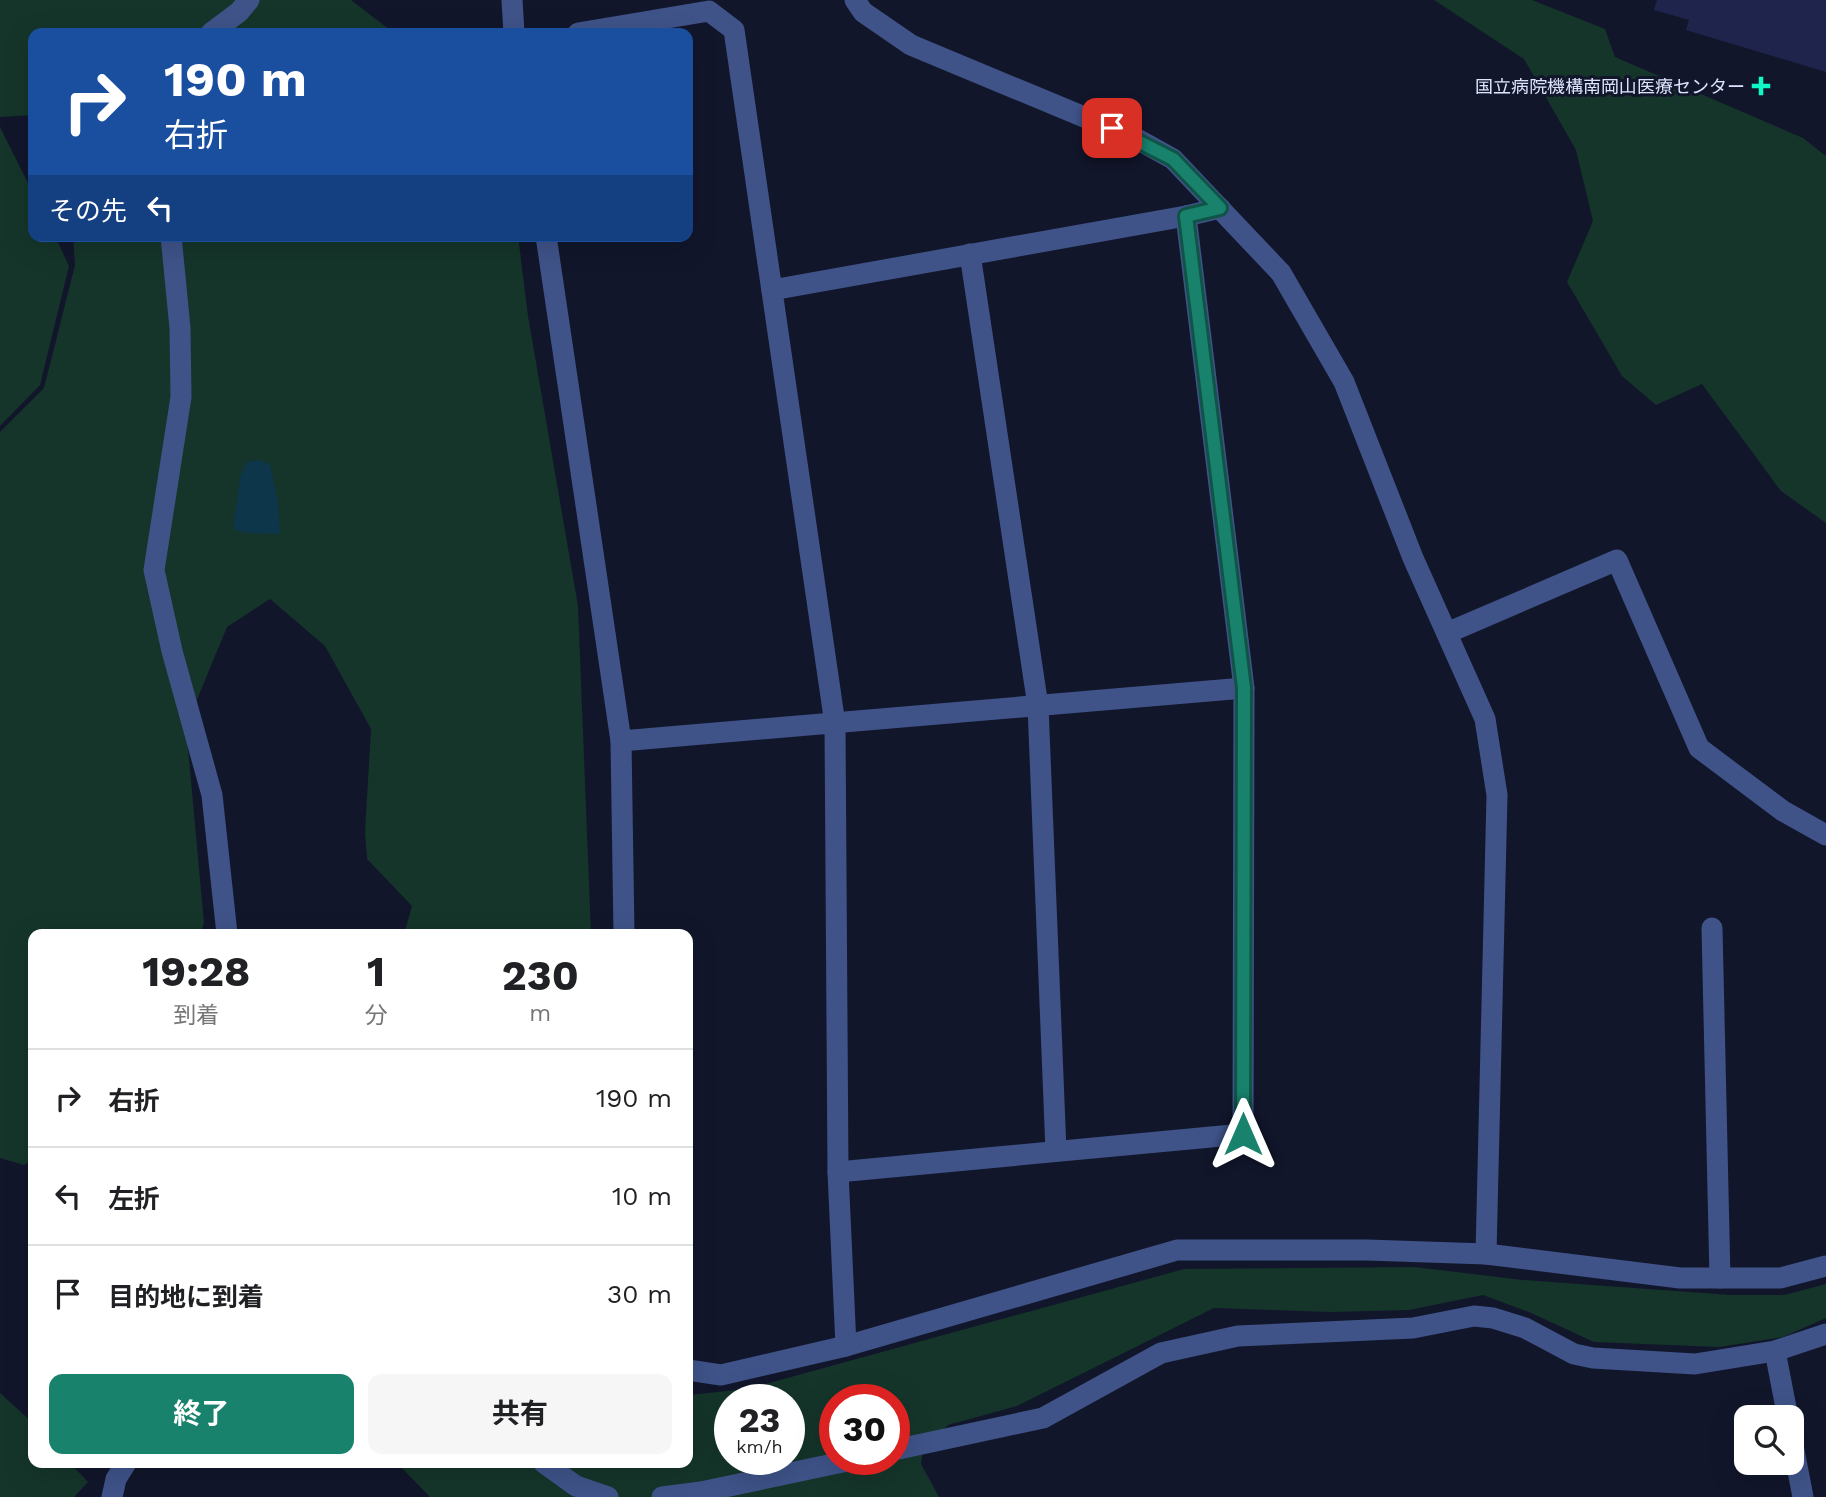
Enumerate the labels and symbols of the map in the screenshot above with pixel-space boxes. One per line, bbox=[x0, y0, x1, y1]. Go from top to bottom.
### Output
place label: 国立病院機構南岡山医療センター bbox=[1475, 76, 1745, 97]
marker: 国立病院機構南岡山医療センター bbox=[1751, 76, 1771, 96]
pin bbox=[1082, 98, 1142, 158]
position arrow bbox=[1206, 1097, 1280, 1171]
speed limit sign: 30 bbox=[819, 1384, 910, 1475]

